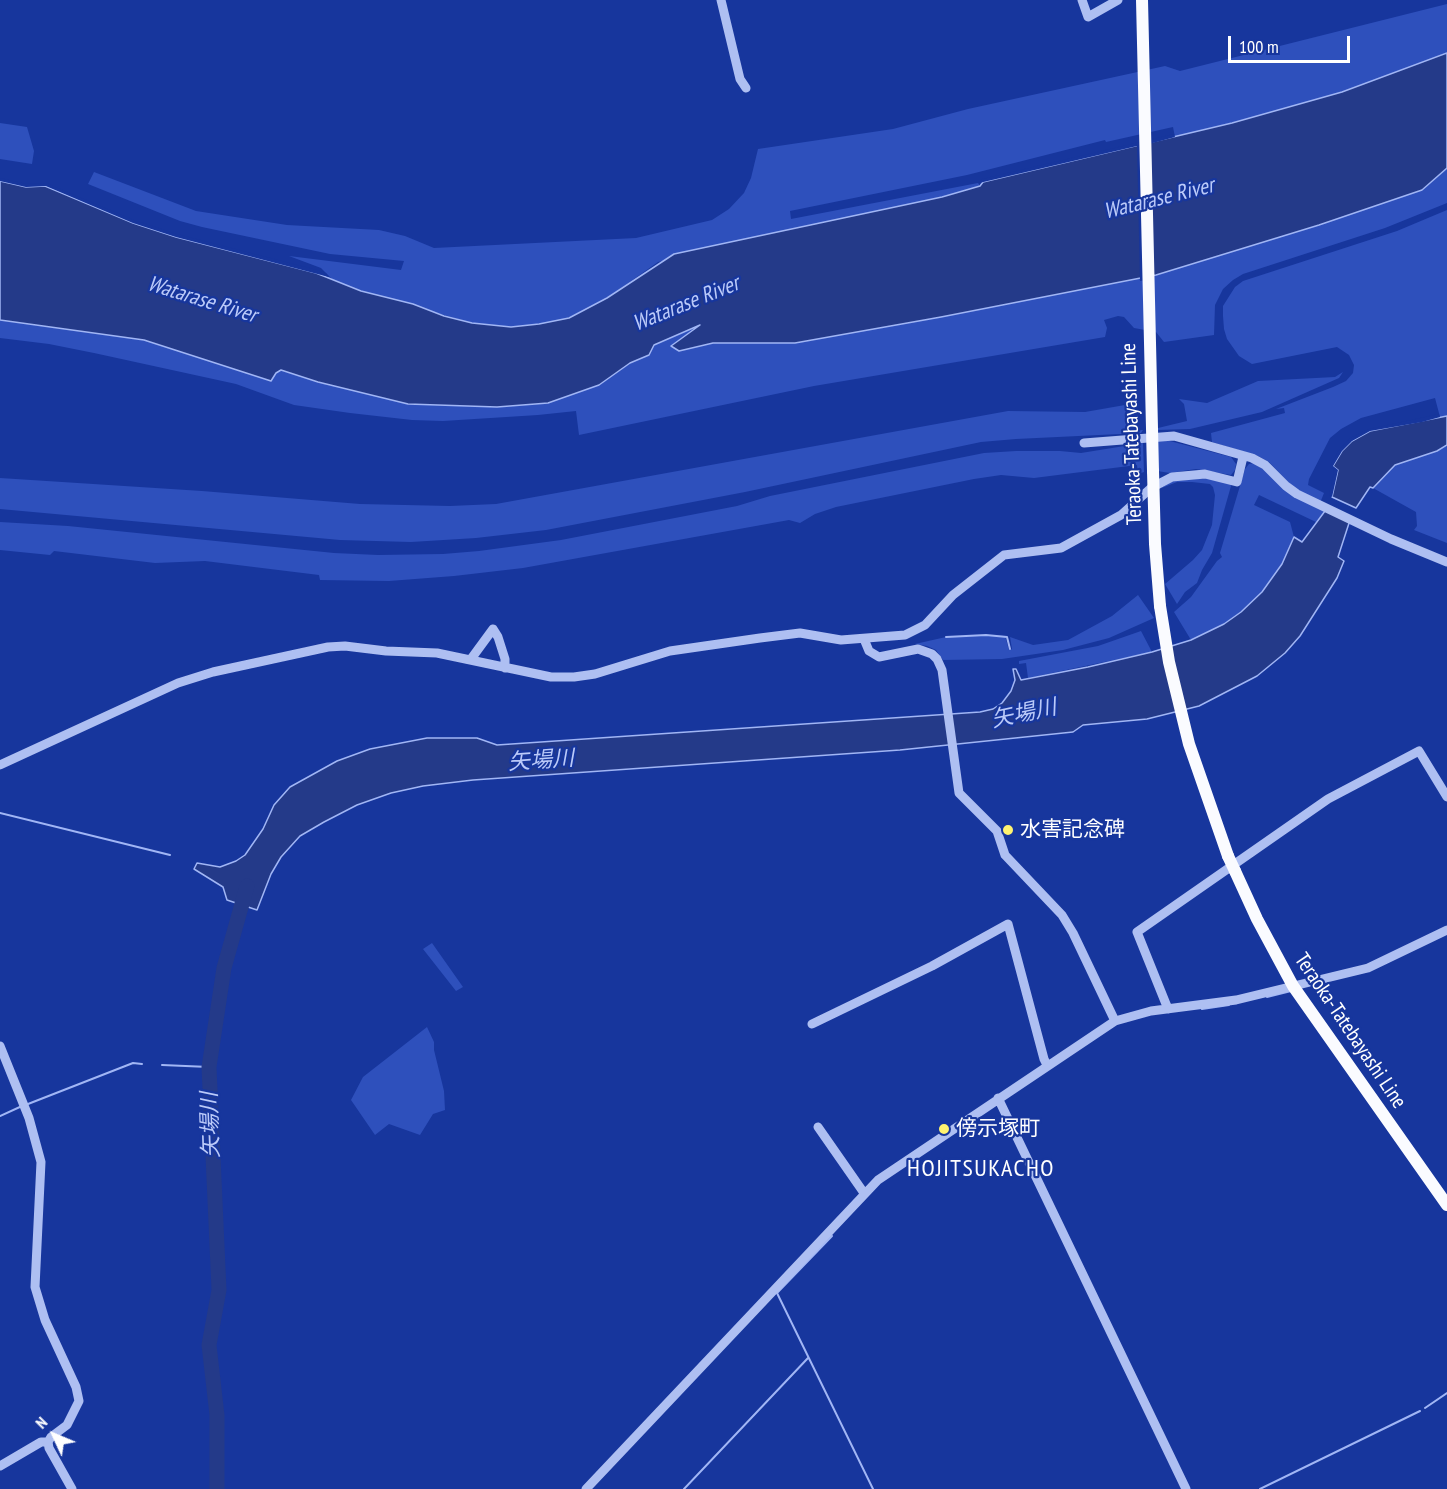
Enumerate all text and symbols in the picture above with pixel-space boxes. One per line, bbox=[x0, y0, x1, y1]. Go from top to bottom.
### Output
scale bar bbox=[1231, 24, 1352, 62]
text: 100 m bbox=[1239, 35, 1279, 58]
water label: Watarase River bbox=[1101, 173, 1217, 225]
water label: Watarase River bbox=[144, 271, 260, 329]
water label: Watarase River bbox=[629, 271, 743, 337]
street label: Teraoka-Tatebayashi Line bbox=[1116, 343, 1148, 525]
water label: 矢場川 bbox=[989, 694, 1059, 734]
water label: 矢場川 bbox=[507, 746, 575, 776]
place label: 水害記念碑 bbox=[1020, 817, 1125, 843]
marker: 水害記念碑 bbox=[1001, 823, 1015, 837]
street label: Teraoka-Tatebayashi Line bbox=[1289, 949, 1411, 1113]
water label: 矢場川 bbox=[197, 1092, 225, 1158]
place label: 傍示塚町 bbox=[956, 1116, 1040, 1142]
marker: 傍示塚町 bbox=[937, 1122, 951, 1136]
district label: HOJITSUKACHO bbox=[907, 1155, 1055, 1183]
north arrow bbox=[24, 1405, 84, 1465]
text: N bbox=[31, 1412, 51, 1433]

